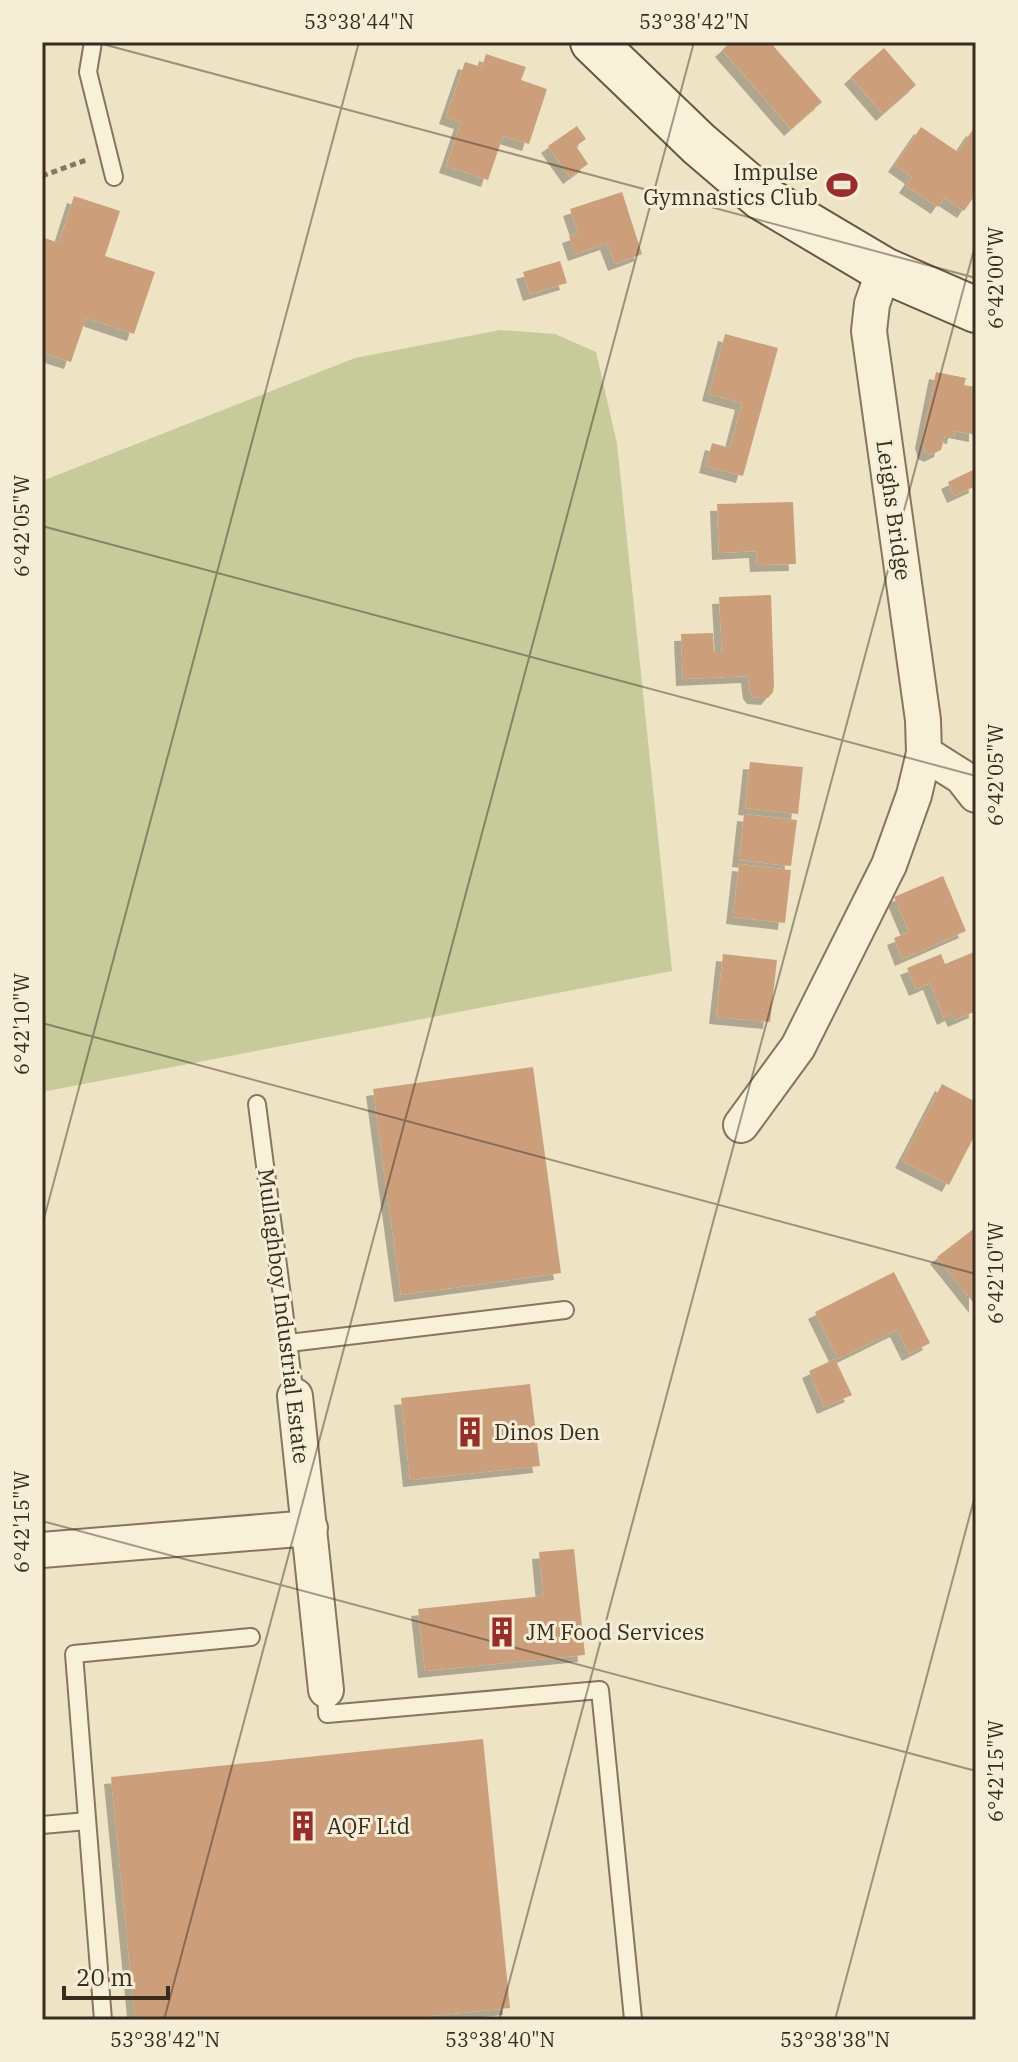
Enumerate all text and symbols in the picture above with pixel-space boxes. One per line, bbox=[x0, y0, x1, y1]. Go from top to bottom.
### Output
text: 53°38'44"N bbox=[304, 8, 414, 35]
text: 53°38'42"N bbox=[639, 8, 749, 35]
place label: Impulse Gymnastics Club bbox=[643, 157, 818, 211]
sports icon: Impulse Gymnastics Club bbox=[825, 168, 859, 202]
text: 6°42'00"W bbox=[982, 227, 1009, 329]
street label: Leighs Bridge bbox=[870, 438, 919, 582]
text: 6°42'05"W bbox=[8, 475, 35, 577]
text: 6°42'05"W bbox=[982, 724, 1009, 826]
text: 6°42'10"W bbox=[8, 973, 35, 1075]
street label: Mullaghboy Industrial Estate bbox=[252, 1167, 317, 1465]
text: 6°42'10"W bbox=[982, 1222, 1009, 1324]
building icon: Dinos Den bbox=[453, 1415, 487, 1449]
place label: Dinos Den bbox=[494, 1417, 600, 1446]
text: 6°42'15"W bbox=[8, 1471, 35, 1573]
building icon: JM Food Services bbox=[485, 1615, 519, 1649]
place label: JM Food Services bbox=[526, 1617, 704, 1646]
text: 6°42'15"W bbox=[982, 1720, 1009, 1822]
building icon: AQF Ltd bbox=[286, 1809, 320, 1843]
place label: AQF Ltd bbox=[327, 1811, 410, 1840]
scale bar bbox=[64, 1950, 168, 2000]
text: 20 m bbox=[76, 1961, 133, 1993]
text: 53°38'42"N bbox=[110, 2026, 220, 2053]
text: 53°38'40"N bbox=[445, 2026, 555, 2053]
text: 53°38'38"N bbox=[780, 2026, 890, 2053]

